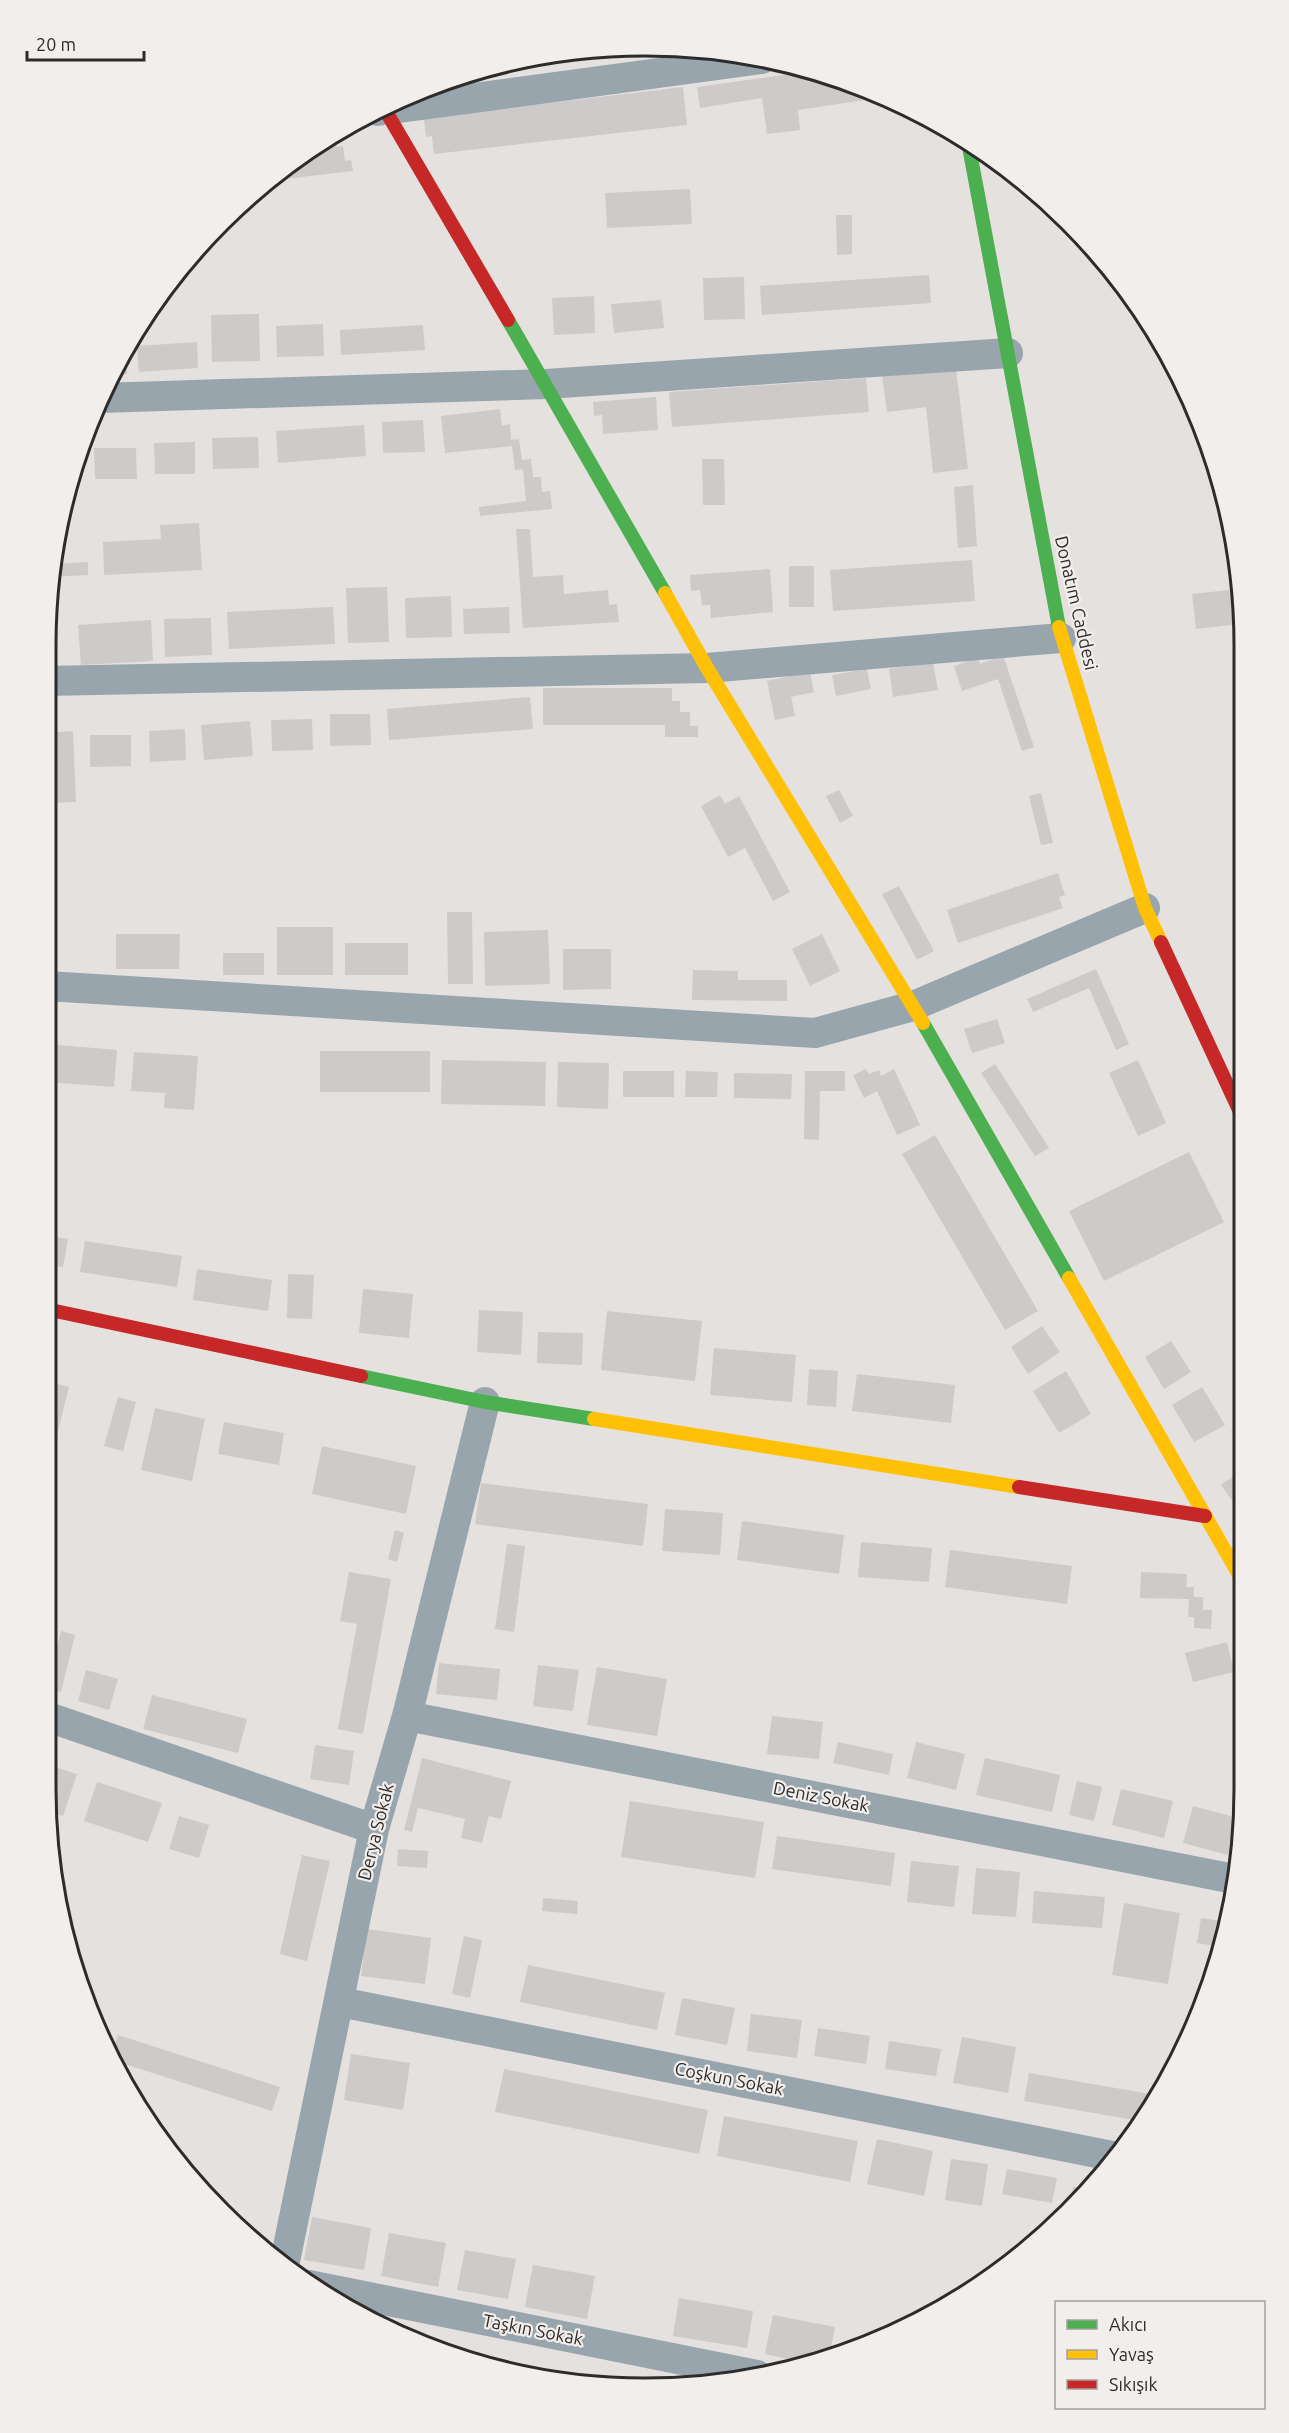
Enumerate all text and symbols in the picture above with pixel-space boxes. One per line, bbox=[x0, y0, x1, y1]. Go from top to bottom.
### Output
scale bar bbox=[27, 24, 144, 62]
text: 20 m bbox=[36, 34, 76, 54]
street label: Donatım Caddesi bbox=[1052, 534, 1102, 672]
street label: Deniz Sokak bbox=[772, 1777, 871, 1815]
street label: Derya Sokak bbox=[353, 1781, 397, 1882]
street label: Coşkun Sokak bbox=[673, 2058, 785, 2098]
legend bbox=[1055, 2301, 1265, 2409]
street label: Taşkın Sokak bbox=[481, 2310, 585, 2349]
text: Akıcı bbox=[1109, 2314, 1147, 2334]
text: Yavaş bbox=[1109, 2344, 1154, 2364]
text: Sıkışık bbox=[1109, 2374, 1158, 2394]

